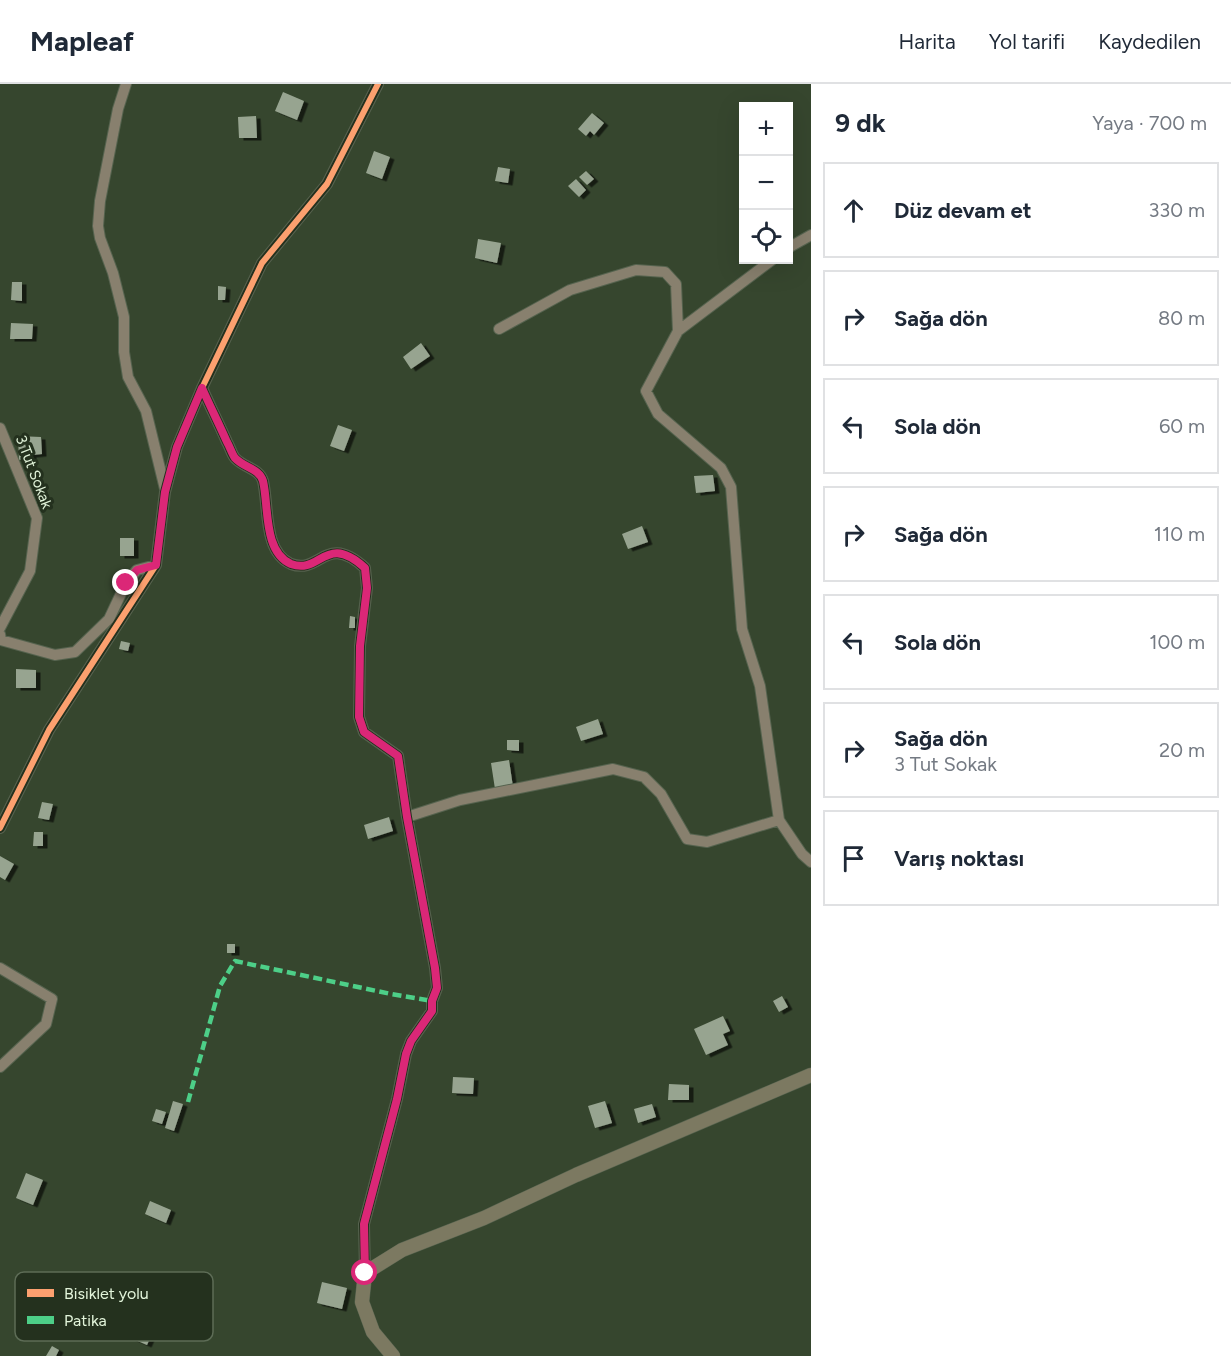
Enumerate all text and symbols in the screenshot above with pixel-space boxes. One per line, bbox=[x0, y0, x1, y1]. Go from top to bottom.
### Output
text: Mapleaf bbox=[30, 24, 134, 58]
text: Harita bbox=[899, 29, 956, 54]
text: Yol tarifi bbox=[989, 29, 1065, 54]
text: Kaydedilen bbox=[1098, 29, 1201, 54]
map controls bbox=[739, 102, 793, 264]
button: + bbox=[739, 102, 793, 156]
text: 9 dk bbox=[835, 107, 886, 139]
text: Yaya · 700 m bbox=[1092, 111, 1207, 135]
button: − bbox=[739, 156, 793, 210]
icon: ahead bbox=[837, 194, 870, 227]
text: Düz devam et bbox=[894, 197, 1031, 224]
text: 330 m bbox=[1148, 198, 1205, 222]
button: locate bbox=[739, 210, 793, 264]
icon: right bbox=[837, 302, 870, 335]
text: Sağa dön bbox=[894, 305, 988, 332]
text: 80 m bbox=[1158, 306, 1205, 330]
icon: left bbox=[837, 410, 870, 443]
text: Sola dön bbox=[894, 413, 981, 440]
text: 60 m bbox=[1159, 414, 1205, 438]
street label: 3 Tut Sokak bbox=[12, 433, 56, 512]
icon: right bbox=[837, 518, 870, 551]
text: Sağa dön bbox=[894, 521, 988, 548]
text: 110 m bbox=[1154, 522, 1205, 546]
route end bbox=[112, 569, 138, 595]
icon: left bbox=[837, 626, 870, 659]
text: Sola dön bbox=[894, 629, 981, 656]
text: 100 m bbox=[1149, 630, 1205, 654]
text: Sağa dön bbox=[894, 725, 988, 752]
icon: right bbox=[837, 734, 870, 767]
text: 20 m bbox=[1159, 738, 1205, 762]
text: 3 Tut Sokak bbox=[894, 752, 997, 776]
icon: arrive bbox=[837, 842, 870, 875]
text: Varış noktası bbox=[894, 845, 1024, 872]
route start bbox=[351, 1259, 377, 1285]
legend bbox=[15, 1272, 213, 1341]
text: Bisiklet yolu bbox=[64, 1284, 149, 1303]
text: Patika bbox=[64, 1311, 107, 1330]

